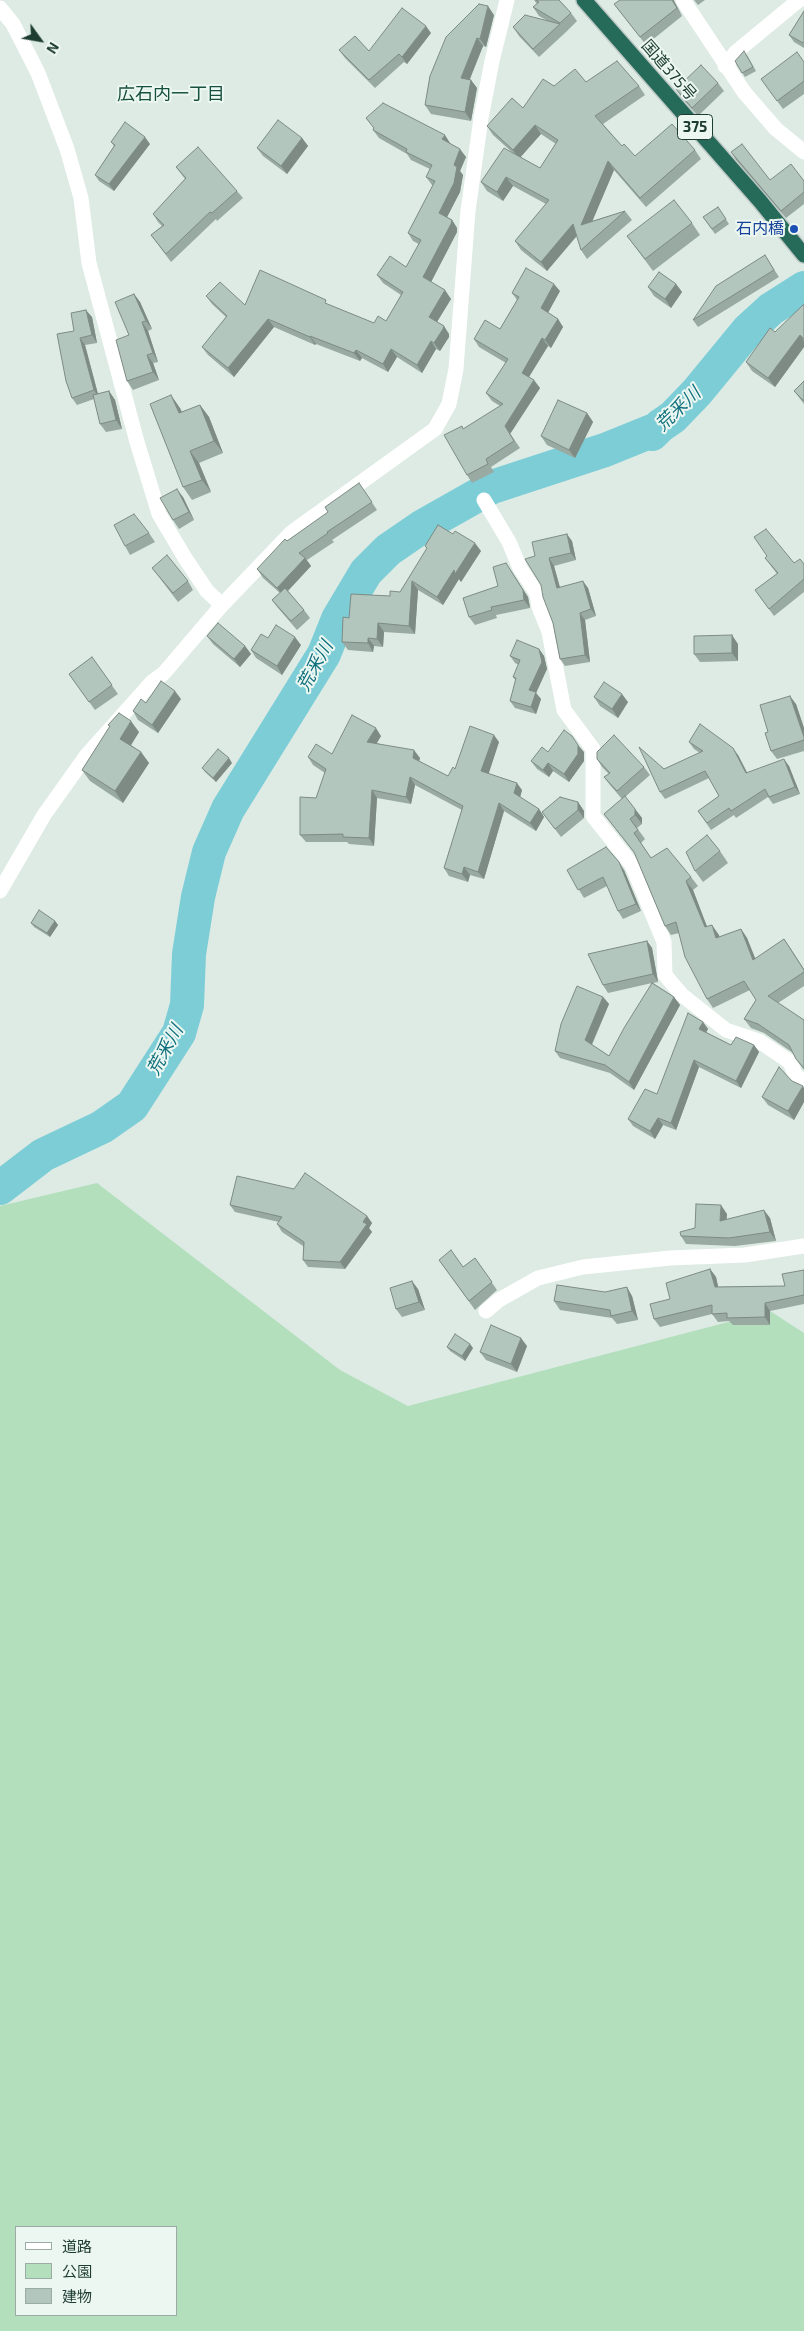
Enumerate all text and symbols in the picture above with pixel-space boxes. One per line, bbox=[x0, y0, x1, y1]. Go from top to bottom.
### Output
north arrow bbox=[15, 15, 65, 65]
street label: 国道375号 bbox=[638, 36, 700, 104]
text: N bbox=[43, 39, 63, 57]
district label: 広石内一丁目 bbox=[117, 83, 225, 105]
road number: 375 bbox=[678, 114, 712, 140]
place label: 石内橋 bbox=[736, 219, 784, 239]
marker: 石内橋 bbox=[788, 223, 800, 235]
water label: 荒釆川 bbox=[651, 382, 705, 436]
water label: 荒釆川 bbox=[292, 637, 338, 695]
water label: 荒釆川 bbox=[142, 1021, 188, 1079]
legend bbox=[15, 2226, 178, 2316]
text: 道路 bbox=[62, 2237, 92, 2255]
text: 公園 bbox=[62, 2262, 92, 2280]
text: 建物 bbox=[62, 2287, 92, 2305]

